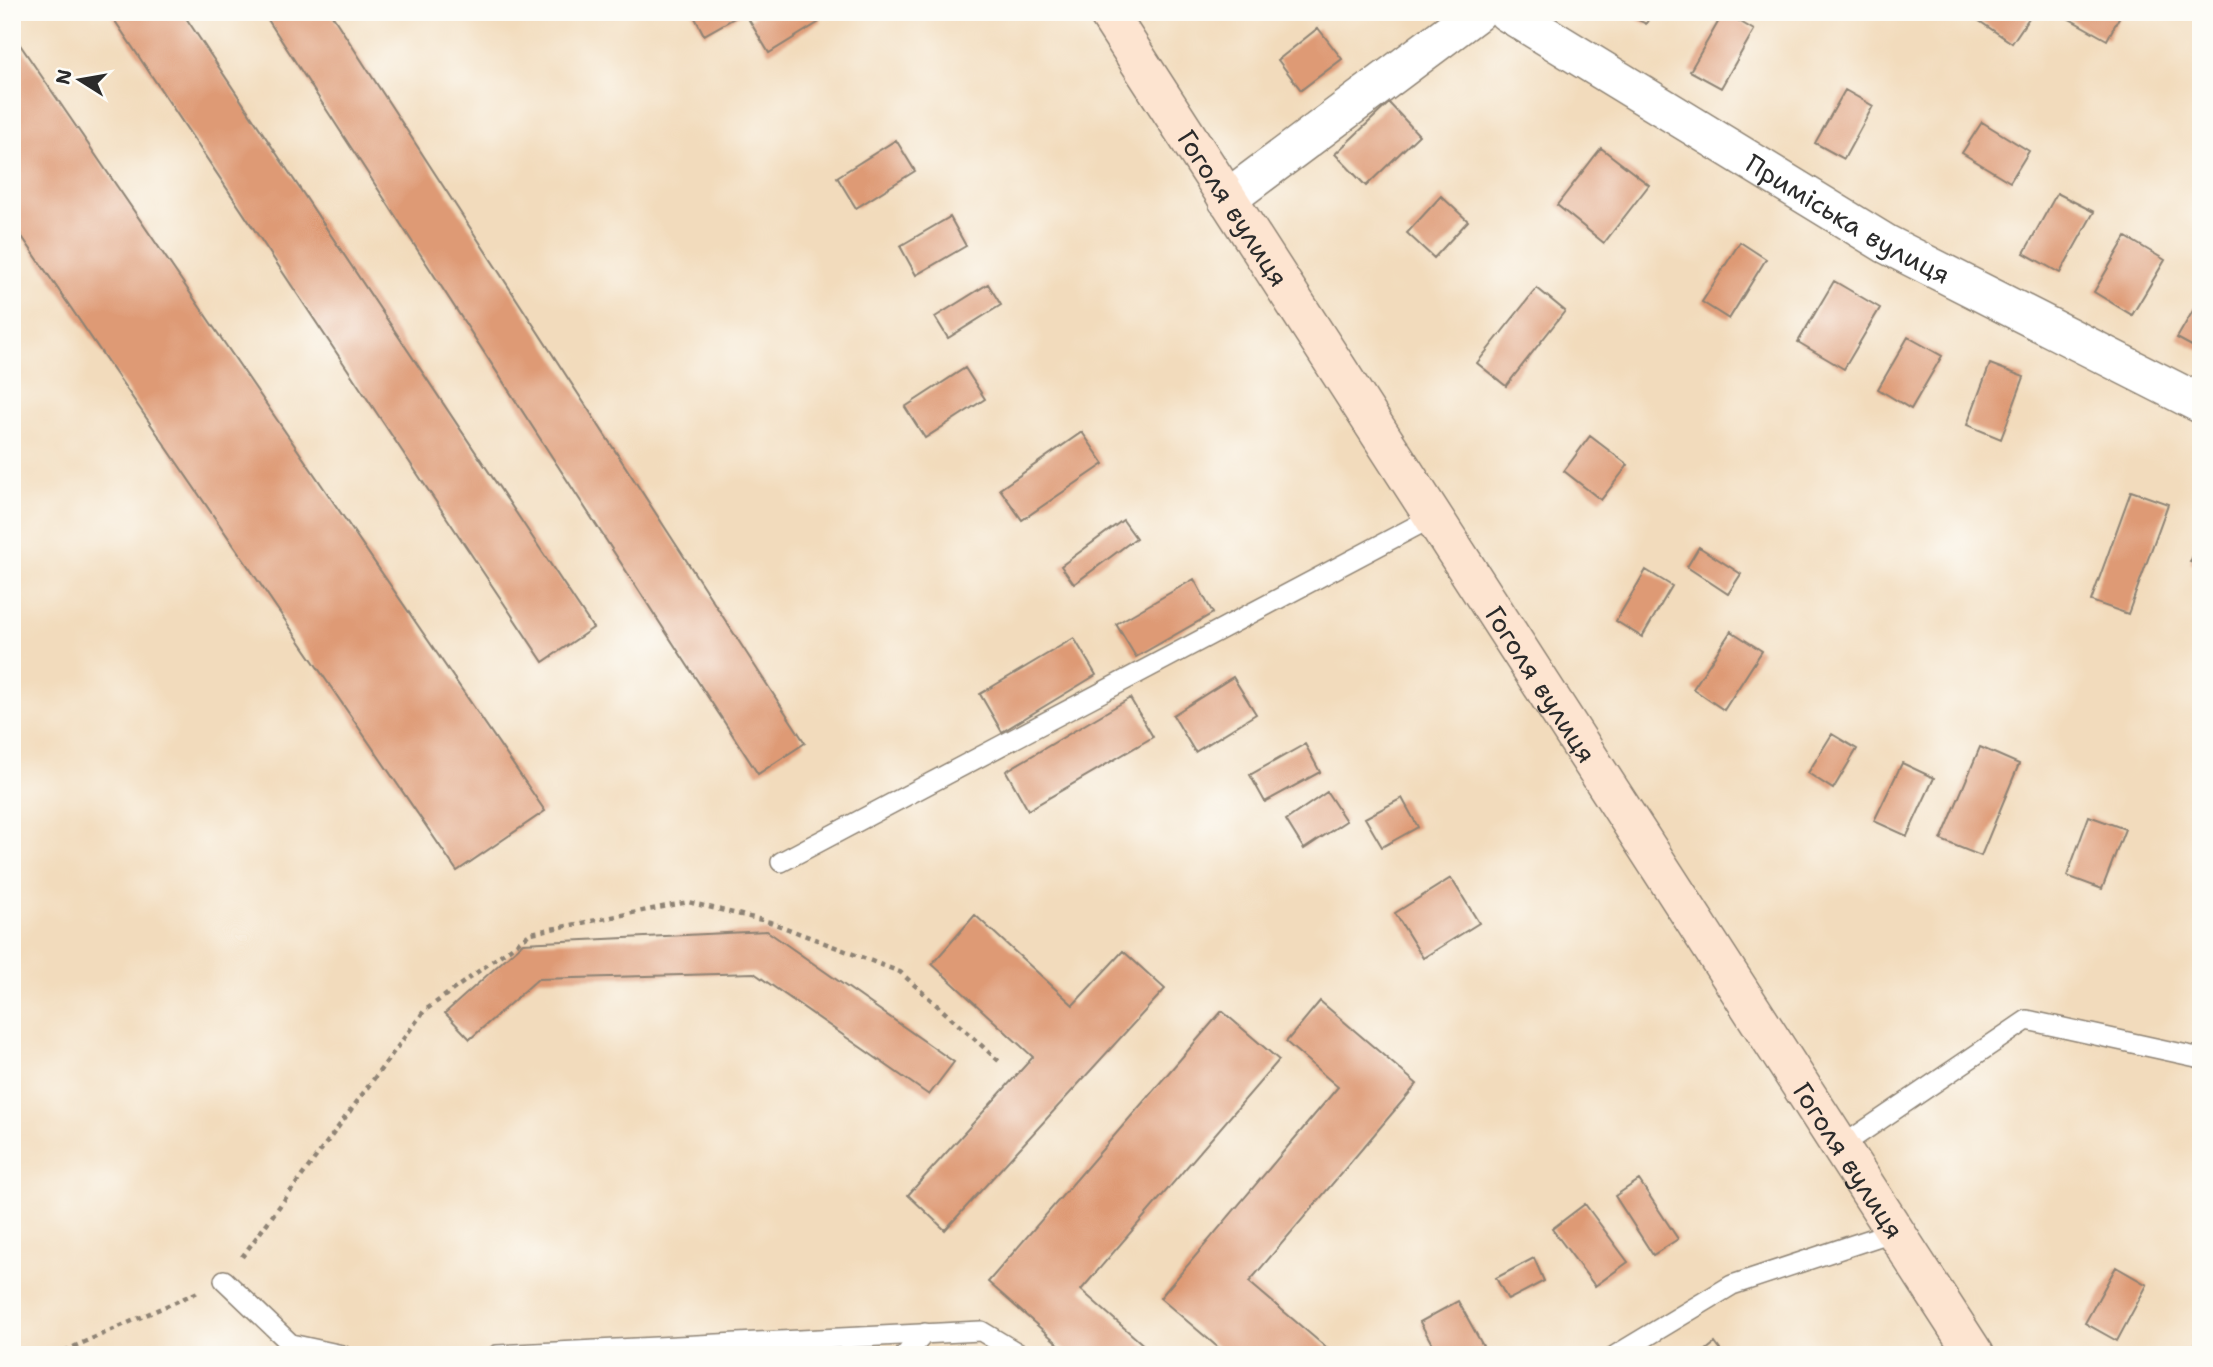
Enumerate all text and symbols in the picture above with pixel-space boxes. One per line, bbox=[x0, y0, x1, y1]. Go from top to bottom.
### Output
north arrow bbox=[46, 46, 116, 116]
text: N bbox=[50, 67, 78, 87]
street label: Гоголя вулиця bbox=[1170, 123, 1297, 293]
street label: Приміська вулиця bbox=[1740, 145, 1956, 291]
street label: Гоголя вулиця bbox=[1478, 599, 1605, 769]
street label: Гоголя вулиця bbox=[1785, 1075, 1913, 1245]

